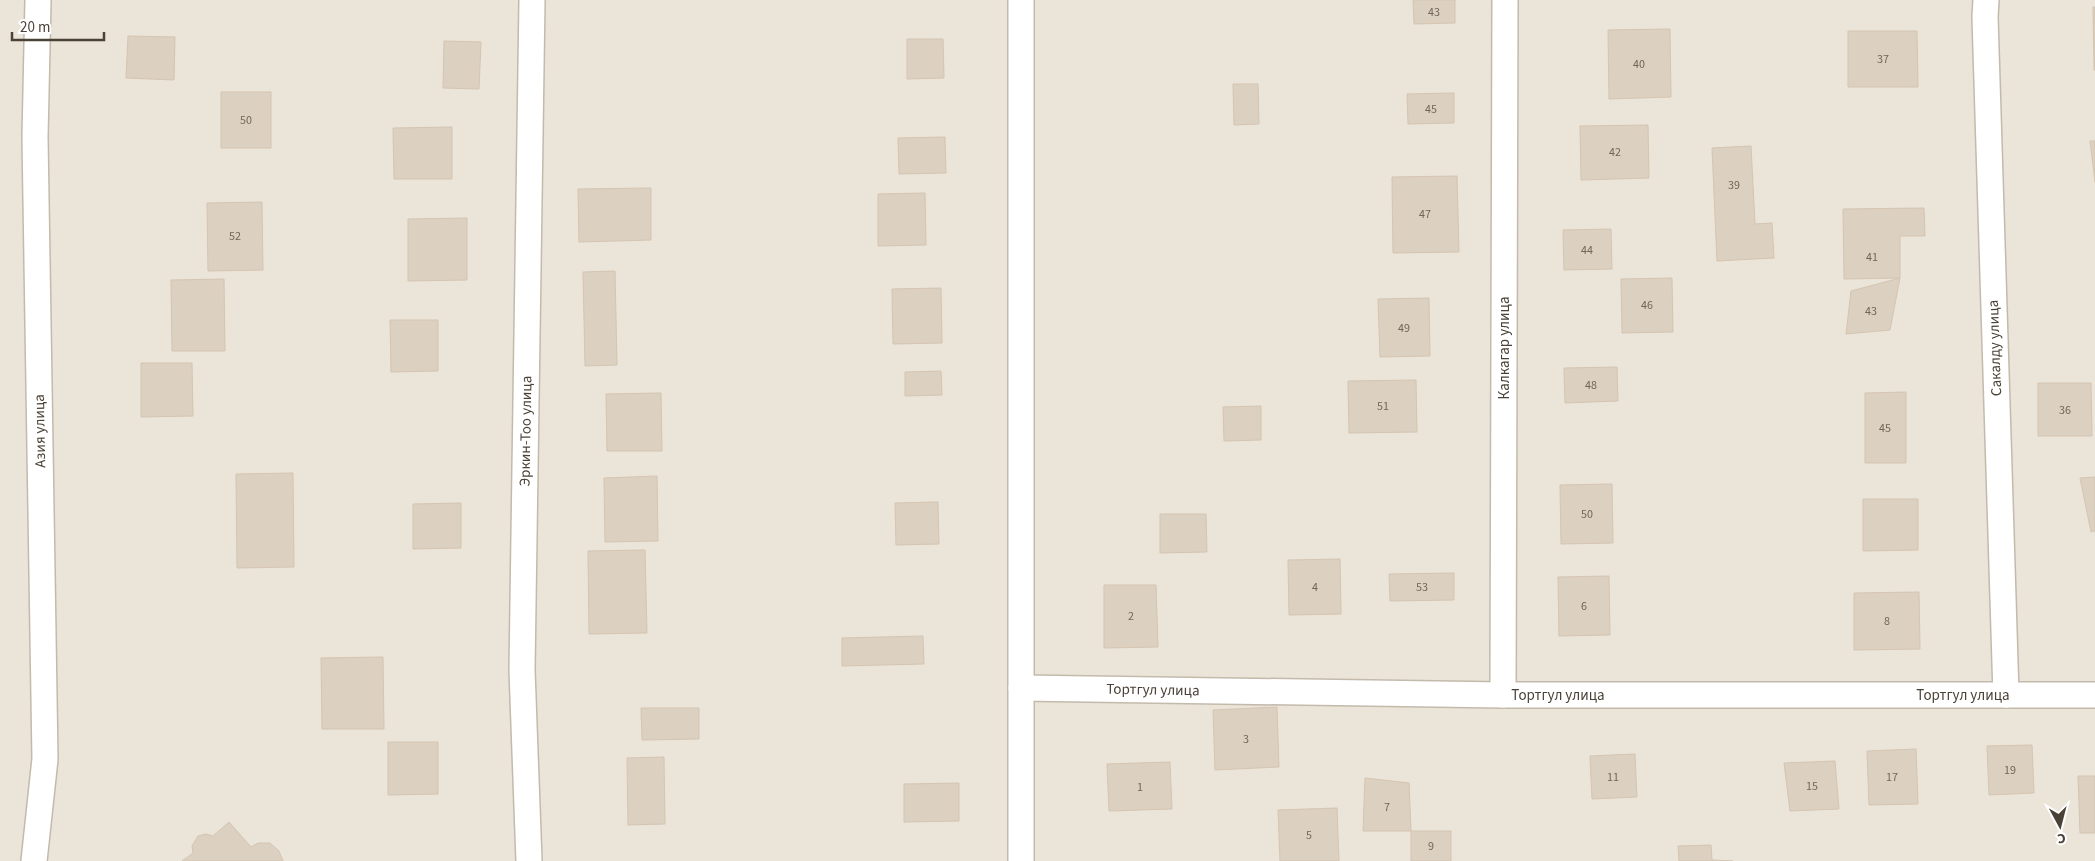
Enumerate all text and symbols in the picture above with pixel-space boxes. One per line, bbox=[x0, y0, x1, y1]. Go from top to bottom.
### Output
house number: 43 bbox=[1428, 4, 1440, 21]
scale bar bbox=[12, 10, 105, 42]
text: 20 m bbox=[20, 17, 50, 38]
house number: 37 bbox=[1877, 51, 1889, 68]
house number: 40 bbox=[1633, 56, 1645, 73]
house number: 45 bbox=[1425, 101, 1437, 118]
house number: 50 bbox=[240, 112, 252, 129]
house number: 42 bbox=[1609, 144, 1621, 161]
house number: 39 bbox=[1728, 177, 1740, 194]
house number: 47 bbox=[1419, 206, 1431, 223]
house number: 52 bbox=[229, 228, 241, 245]
house number: 44 bbox=[1581, 242, 1593, 259]
house number: 41 bbox=[1866, 249, 1878, 266]
street label: Калкагар улица bbox=[1494, 297, 1515, 399]
house number: 46 bbox=[1641, 297, 1653, 314]
street label: Сакалду улица bbox=[1983, 300, 2007, 396]
house number: 43 bbox=[1865, 303, 1877, 320]
house number: 49 bbox=[1398, 320, 1410, 337]
street label: Эркин-Тоо улица bbox=[515, 375, 537, 487]
house number: 48 bbox=[1585, 377, 1597, 394]
street label: Азия улица bbox=[29, 394, 51, 468]
house number: 51 bbox=[1377, 398, 1389, 415]
house number: 36 bbox=[2059, 402, 2071, 419]
house number: 45 bbox=[1879, 420, 1891, 437]
house number: 50 bbox=[1581, 506, 1593, 523]
house number: 4 bbox=[1312, 579, 1318, 596]
house number: 53 bbox=[1416, 579, 1428, 596]
house number: 6 bbox=[1581, 598, 1587, 615]
house number: 2 bbox=[1128, 608, 1134, 625]
house number: 8 bbox=[1884, 613, 1890, 630]
street label: Тортгул улица bbox=[1106, 679, 1200, 701]
street label: Тортгул улица bbox=[1511, 685, 1605, 706]
street label: Тортгул улица bbox=[1916, 685, 2010, 706]
house number: 3 bbox=[1243, 731, 1249, 748]
house number: 19 bbox=[2004, 762, 2016, 779]
house number: 11 bbox=[1607, 769, 1619, 786]
house number: 17 bbox=[1886, 769, 1898, 786]
house number: 15 bbox=[1806, 778, 1818, 795]
house number: 1 bbox=[1137, 779, 1143, 796]
house number: 7 bbox=[1384, 799, 1390, 816]
north arrow bbox=[2035, 801, 2085, 851]
house number: 5 bbox=[1306, 827, 1312, 844]
text: С bbox=[2056, 827, 2067, 848]
house number: 9 bbox=[1428, 838, 1434, 855]

